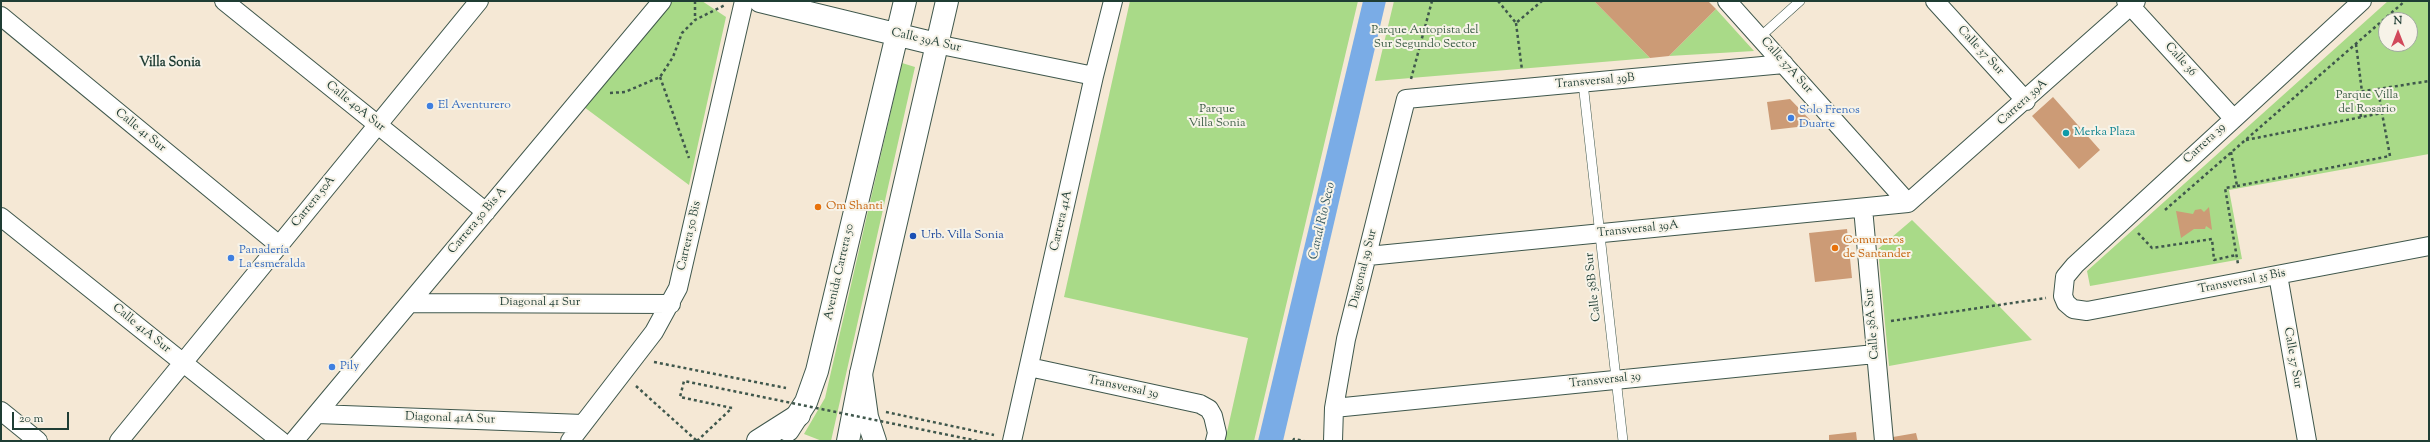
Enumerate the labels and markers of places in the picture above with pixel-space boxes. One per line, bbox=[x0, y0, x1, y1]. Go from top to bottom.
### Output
place label: El Aventurero bbox=[438, 99, 511, 113]
marker: El Aventurero bbox=[425, 101, 435, 111]
place label: Solo Frenos Duarte bbox=[1799, 104, 1860, 132]
marker: Solo Frenos Duarte bbox=[1786, 113, 1796, 123]
place label: Merka Plaza bbox=[2074, 126, 2135, 140]
marker: Merka Plaza bbox=[2061, 128, 2071, 138]
place label: Om Shanti bbox=[826, 200, 883, 214]
marker: Om Shanti bbox=[813, 202, 823, 212]
place label: Urb. Villa Sonia bbox=[921, 229, 1004, 243]
marker: Urb. Villa Sonia bbox=[908, 231, 918, 241]
place label: Comuneros de Santander bbox=[1843, 234, 1911, 262]
marker: Comuneros de Santander bbox=[1830, 243, 1840, 253]
place label: Panadería La esmeralda bbox=[239, 244, 306, 272]
marker: Panadería La esmeralda bbox=[226, 253, 236, 263]
place label: Pily bbox=[340, 360, 359, 374]
marker: Pily bbox=[327, 362, 337, 372]

